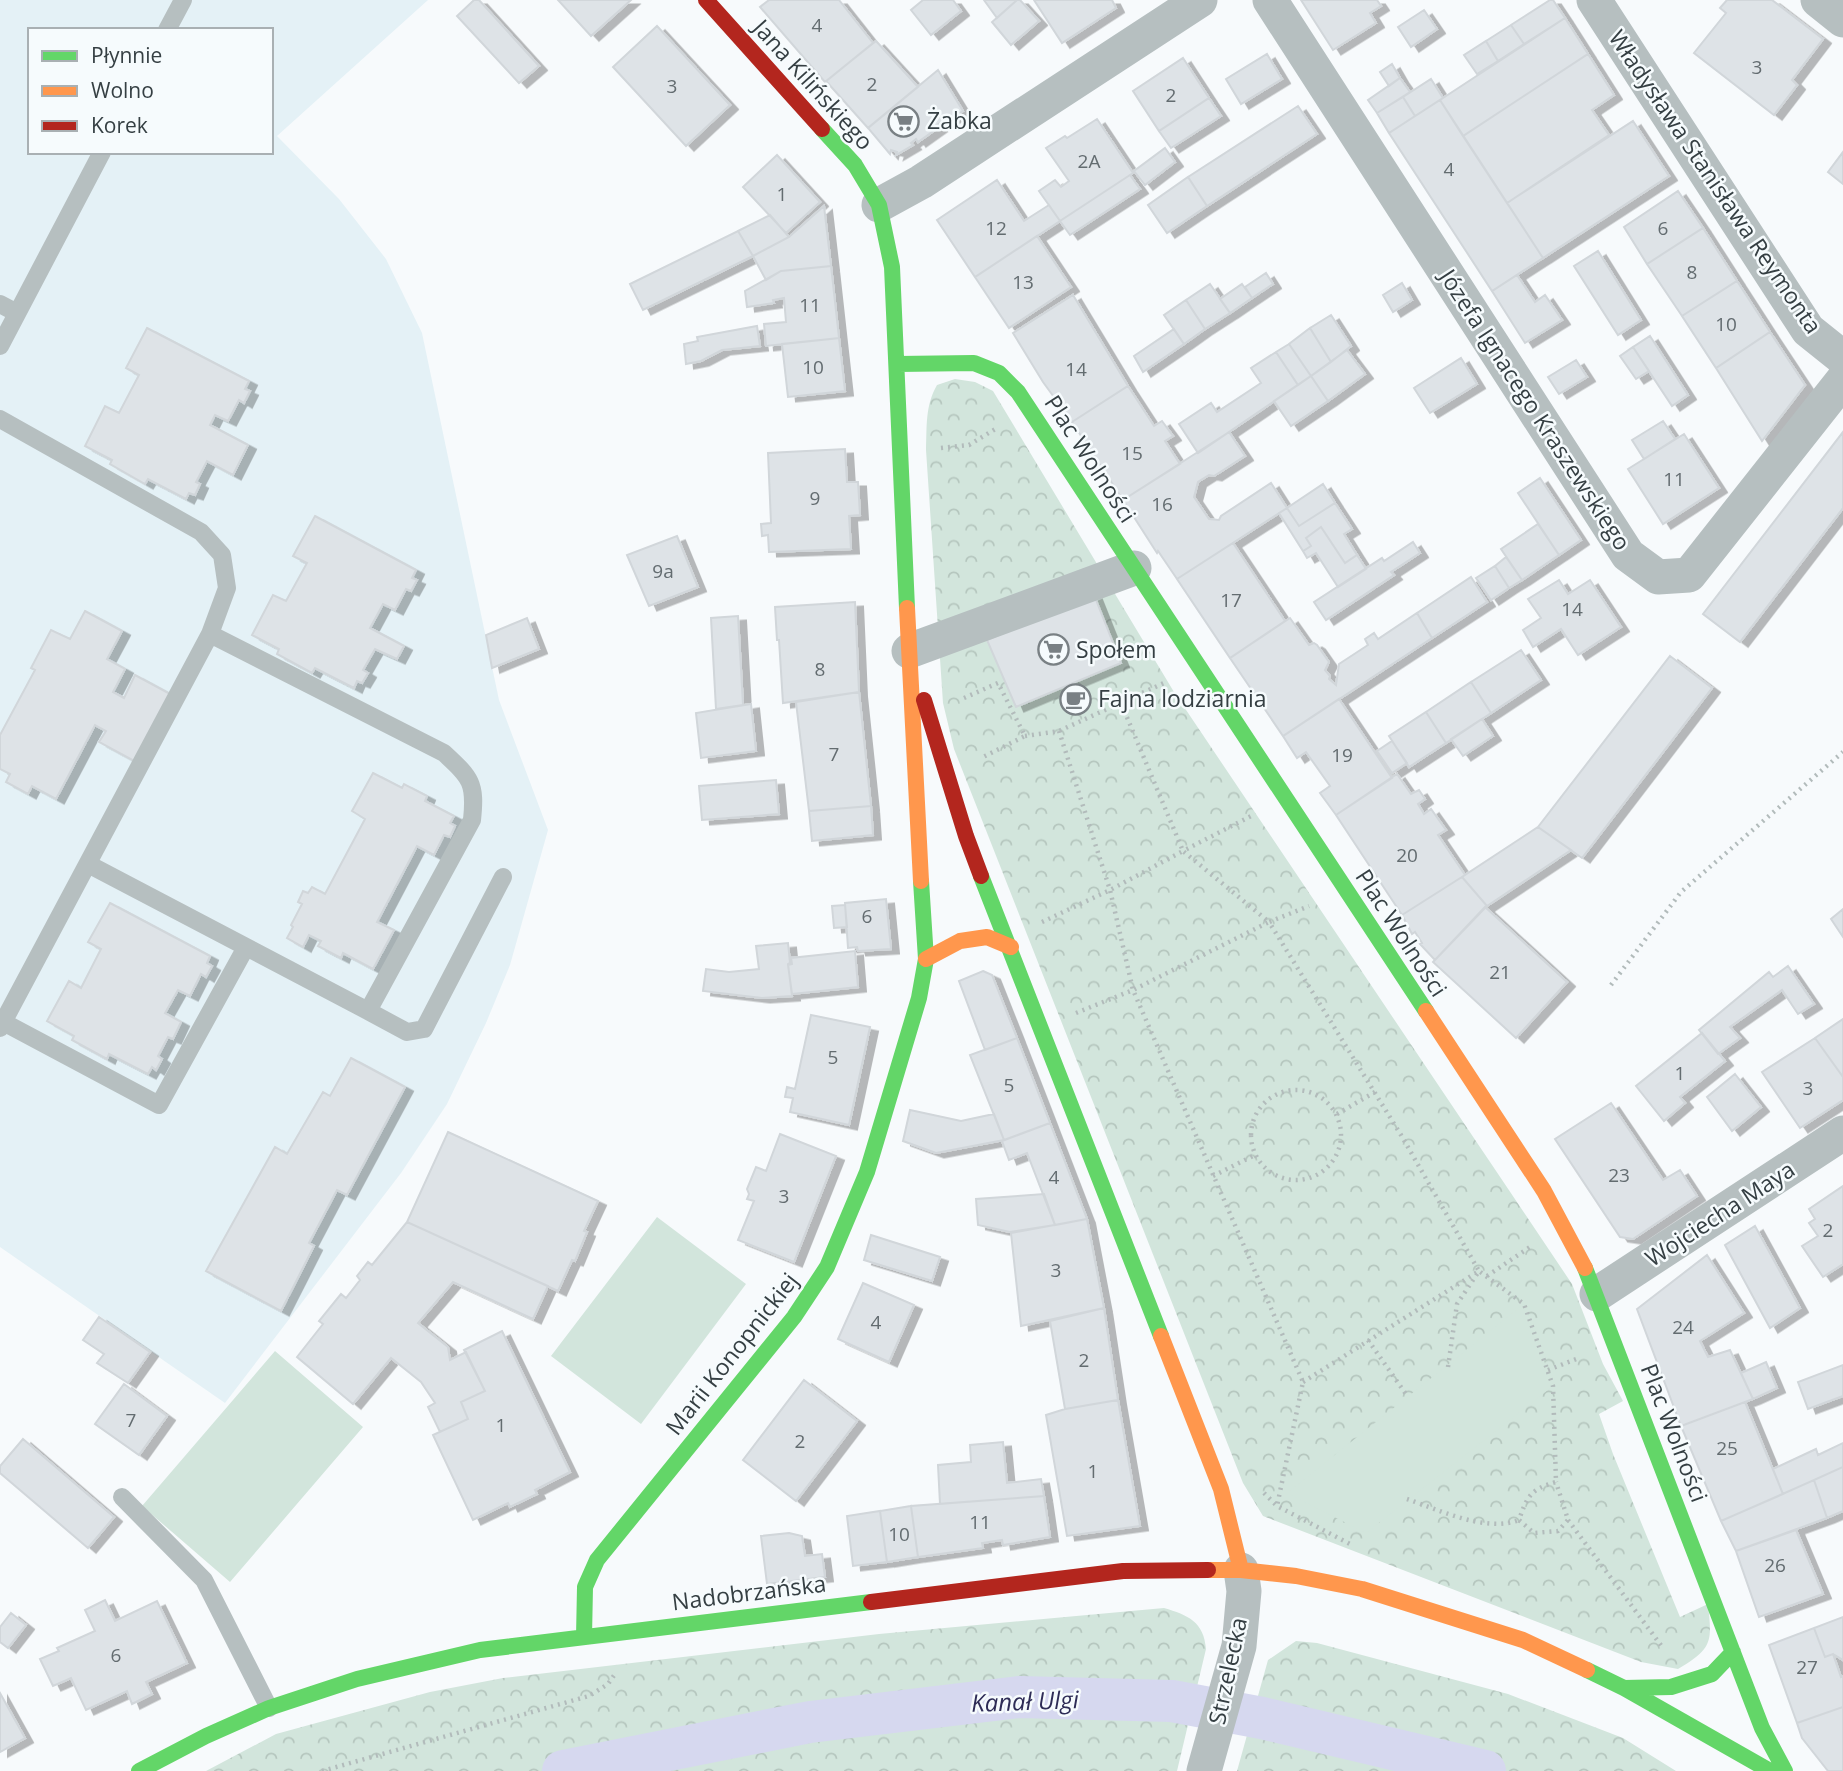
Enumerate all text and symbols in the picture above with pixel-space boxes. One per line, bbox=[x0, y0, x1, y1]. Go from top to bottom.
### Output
street label: Jana Kilińskiego bbox=[745, 11, 881, 157]
house number: 4 bbox=[812, 12, 823, 38]
street label: Władysława Stanisława Reymonta bbox=[1602, 23, 1830, 340]
legend bbox=[28, 28, 273, 154]
text: Płynnie bbox=[91, 41, 162, 69]
house number: 3 bbox=[1752, 54, 1762, 80]
house number: 2 bbox=[867, 71, 877, 97]
house number: 3 bbox=[667, 73, 677, 99]
text: Wolno bbox=[91, 76, 154, 104]
house number: 2 bbox=[1166, 82, 1176, 108]
supermarket icon: Żabka bbox=[887, 104, 921, 138]
place label: Żabka bbox=[927, 104, 992, 136]
text: Korek bbox=[91, 111, 148, 139]
house number: 2A bbox=[1078, 148, 1100, 174]
house number: 4 bbox=[1444, 156, 1455, 182]
house number: 1 bbox=[777, 181, 787, 207]
house number: 12 bbox=[985, 215, 1007, 241]
house number: 6 bbox=[1658, 215, 1668, 241]
house number: 8 bbox=[1687, 259, 1697, 285]
street label: Józefa Ignacego Kraszewskiego bbox=[1432, 261, 1639, 556]
house number: 13 bbox=[1012, 269, 1034, 295]
house number: 11 bbox=[799, 292, 821, 318]
house number: 10 bbox=[1715, 311, 1737, 337]
house number: 10 bbox=[802, 354, 824, 380]
house number: 14 bbox=[1065, 356, 1087, 382]
street label: Plac Wolności bbox=[1038, 389, 1144, 528]
house number: 15 bbox=[1121, 440, 1143, 466]
house number: 11 bbox=[1663, 466, 1685, 492]
house number: 9 bbox=[810, 485, 820, 511]
house number: 16 bbox=[1151, 491, 1173, 517]
house number: 9a bbox=[652, 558, 674, 584]
house number: 17 bbox=[1220, 587, 1242, 613]
house number: 14 bbox=[1561, 596, 1583, 622]
supermarket icon: Społem bbox=[1036, 633, 1070, 667]
place label: Społem bbox=[1076, 633, 1157, 665]
house number: 8 bbox=[815, 656, 825, 682]
cafe icon: Fajna lodziarnia bbox=[1058, 682, 1092, 716]
place label: Fajna lodziarnia bbox=[1098, 682, 1267, 714]
house number: 7 bbox=[829, 741, 839, 767]
house number: 19 bbox=[1331, 742, 1353, 768]
house number: 20 bbox=[1396, 842, 1418, 868]
street label: Plac Wolności bbox=[1349, 863, 1455, 1002]
house number: 6 bbox=[862, 903, 872, 929]
house number: 21 bbox=[1489, 959, 1511, 985]
house number: 5 bbox=[828, 1044, 838, 1070]
house number: 1 bbox=[1675, 1060, 1685, 1086]
house number: 5 bbox=[1004, 1072, 1014, 1098]
house number: 3 bbox=[1803, 1075, 1813, 1101]
street label: Wojciecha Maya bbox=[1639, 1153, 1800, 1273]
house number: 23 bbox=[1608, 1162, 1630, 1188]
house number: 4 bbox=[1049, 1164, 1060, 1190]
house number: 3 bbox=[779, 1183, 789, 1209]
house number: 2 bbox=[1823, 1217, 1833, 1243]
house number: 3 bbox=[1051, 1257, 1061, 1283]
street label: Marii Konopnickiej bbox=[658, 1266, 805, 1441]
house number: 4 bbox=[871, 1309, 882, 1335]
house number: 24 bbox=[1672, 1314, 1694, 1340]
house number: 2 bbox=[1079, 1347, 1089, 1373]
street label: Plac Wolności bbox=[1634, 1359, 1716, 1507]
house number: 7 bbox=[126, 1407, 136, 1433]
house number: 1 bbox=[496, 1412, 506, 1438]
house number: 2 bbox=[795, 1428, 805, 1454]
house number: 25 bbox=[1716, 1435, 1738, 1461]
house number: 1 bbox=[1088, 1458, 1098, 1484]
house number: 11 bbox=[969, 1509, 991, 1535]
house number: 10 bbox=[888, 1521, 910, 1547]
house number: 26 bbox=[1764, 1552, 1786, 1578]
street label: Nadobrzańska bbox=[670, 1567, 828, 1617]
street label: Strzelecka bbox=[1200, 1614, 1254, 1727]
house number: 6 bbox=[111, 1642, 121, 1668]
house number: 27 bbox=[1796, 1654, 1818, 1680]
water label: Kanał Ulgi bbox=[971, 1682, 1080, 1719]

